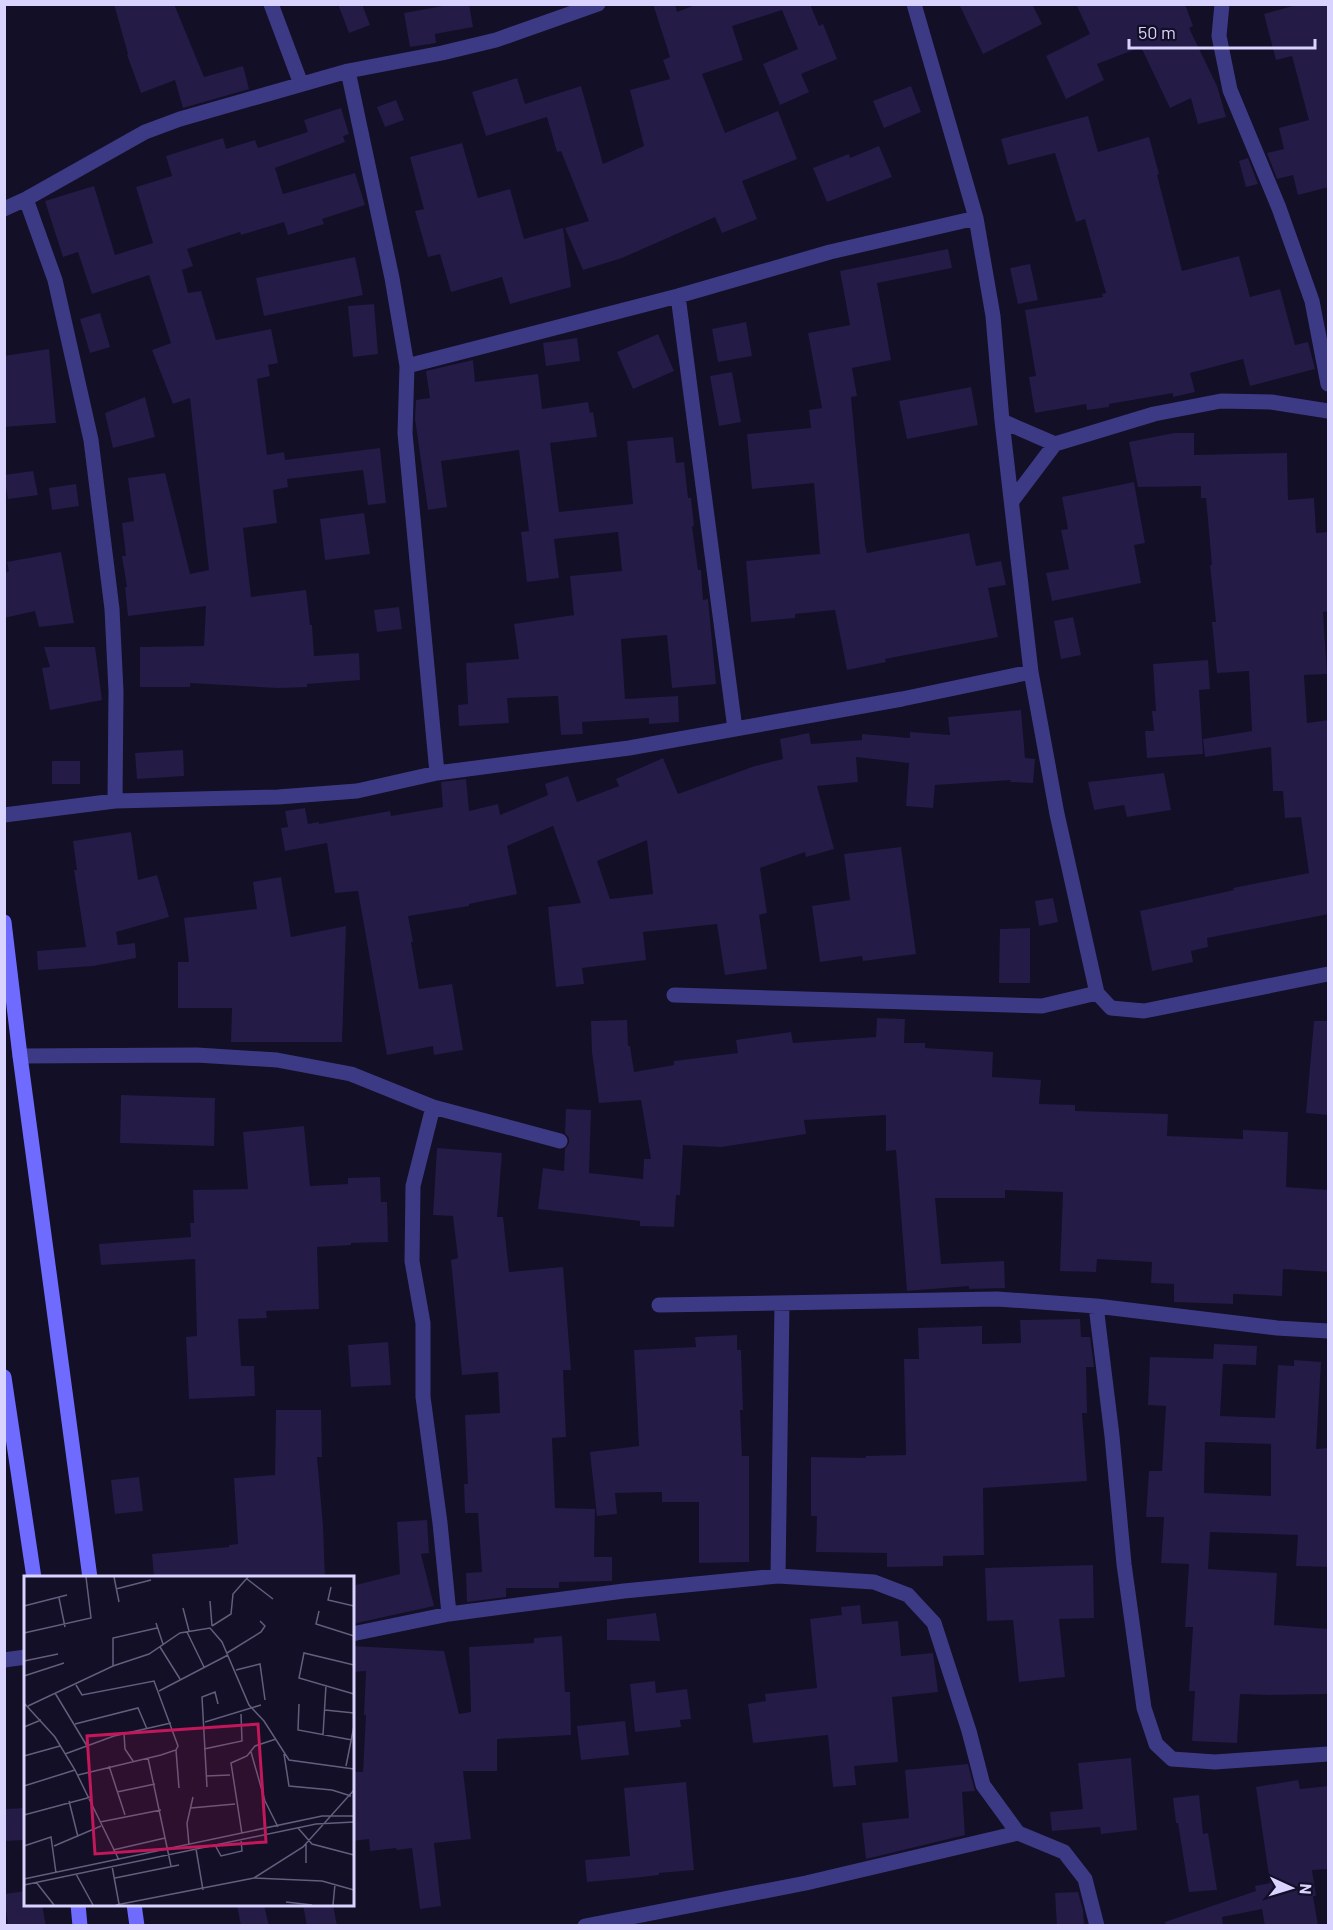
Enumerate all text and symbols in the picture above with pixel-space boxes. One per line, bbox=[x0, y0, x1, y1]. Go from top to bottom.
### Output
scale bar bbox=[1129, 12, 1315, 50]
text: 50 m bbox=[1138, 21, 1176, 43]
inset map bbox=[24, 1576, 354, 1906]
north arrow bbox=[1261, 1858, 1321, 1918]
text: N bbox=[1297, 1883, 1316, 1895]

